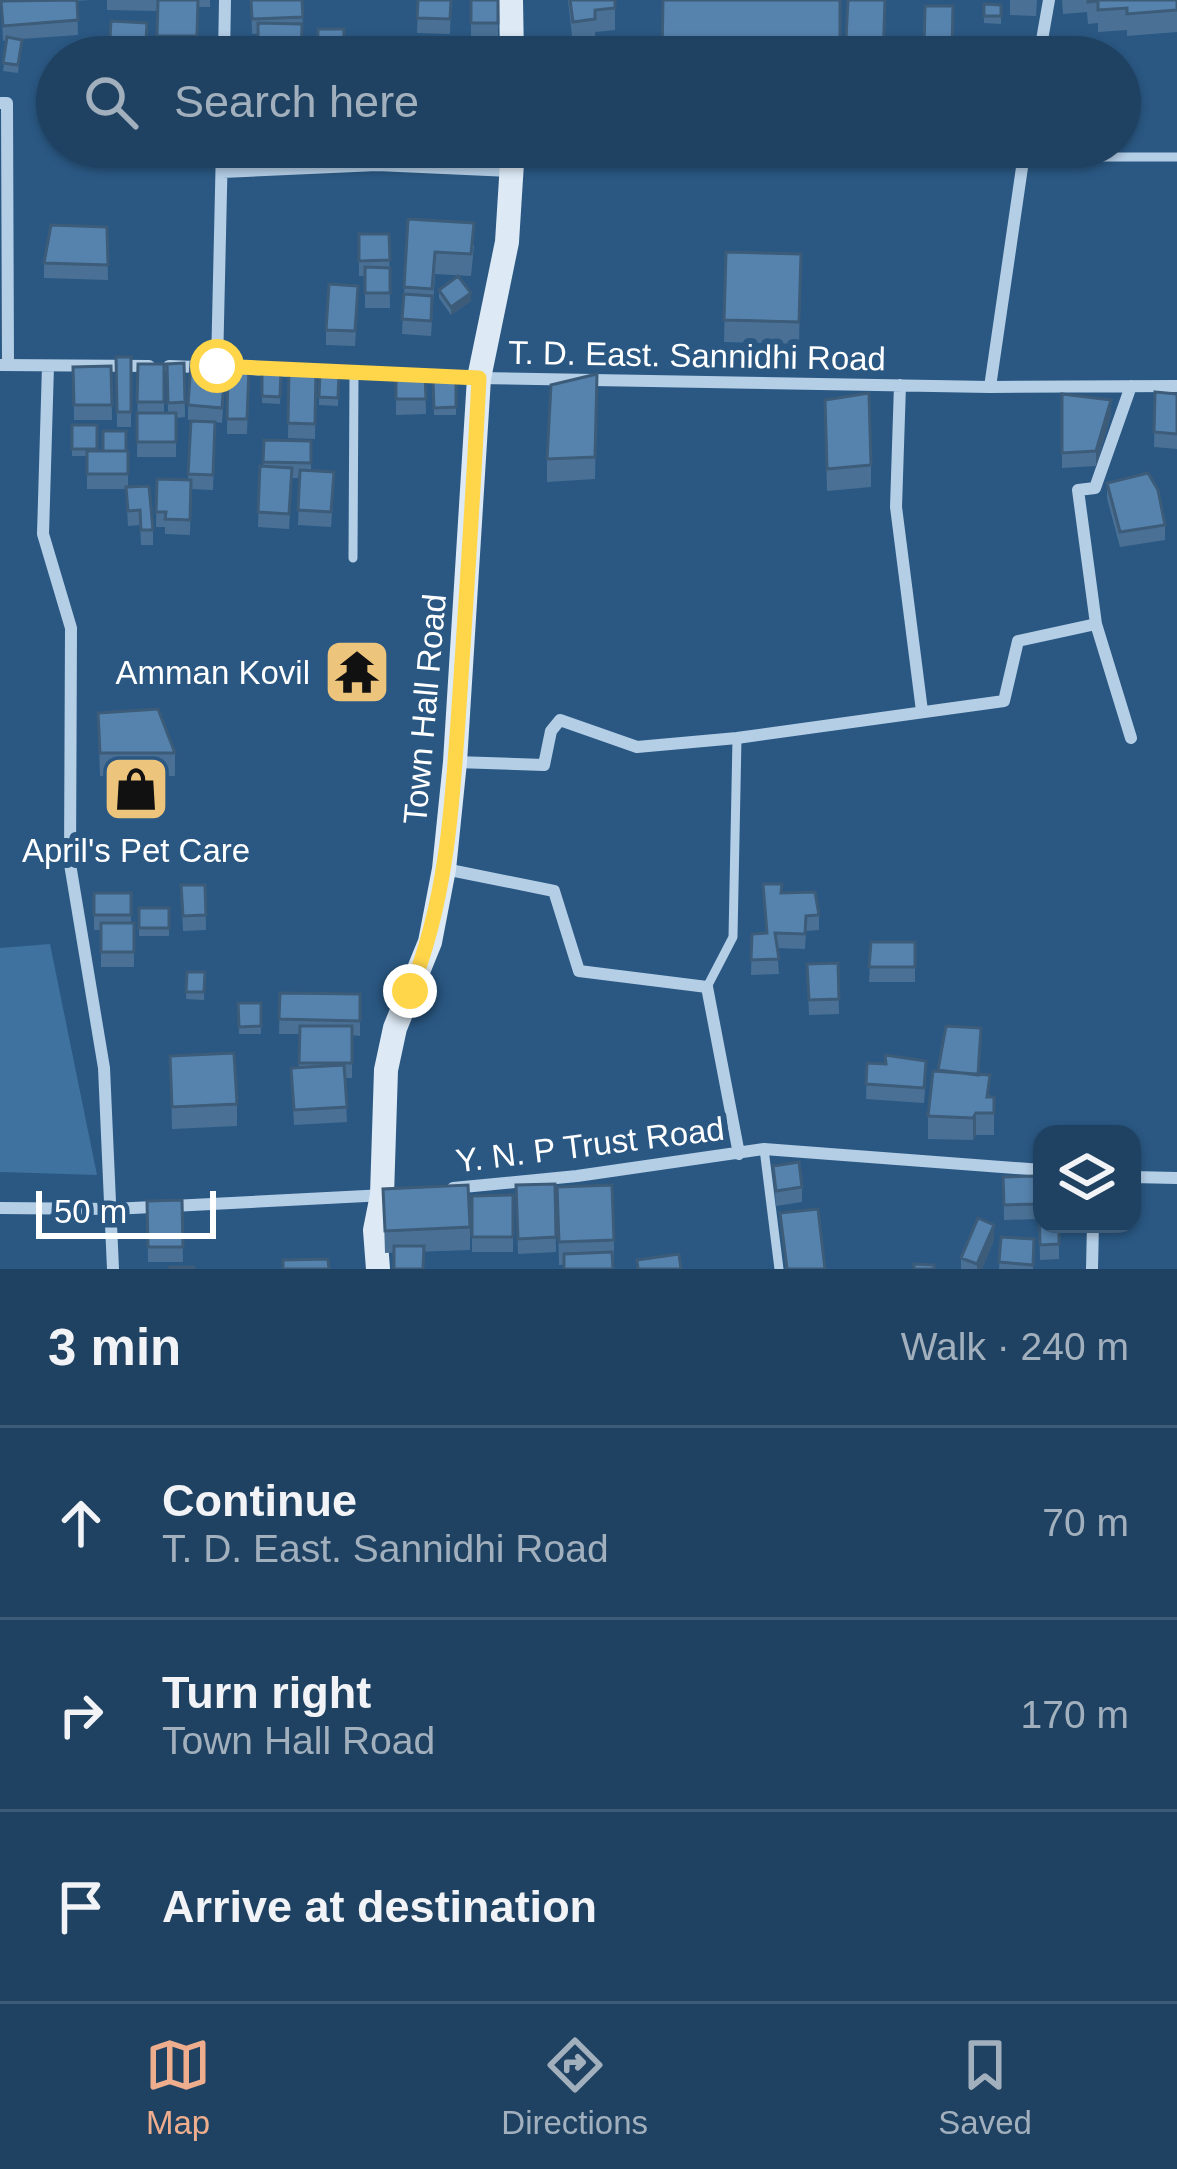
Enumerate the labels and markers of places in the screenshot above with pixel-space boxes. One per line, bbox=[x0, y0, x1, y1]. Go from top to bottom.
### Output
temple icon: Amman Kovil bbox=[322, 637, 392, 707]
place label: Amman Kovil bbox=[116, 654, 310, 691]
shop icon: April's Pet Care bbox=[101, 754, 171, 824]
place label: April's Pet Care bbox=[22, 832, 250, 869]

